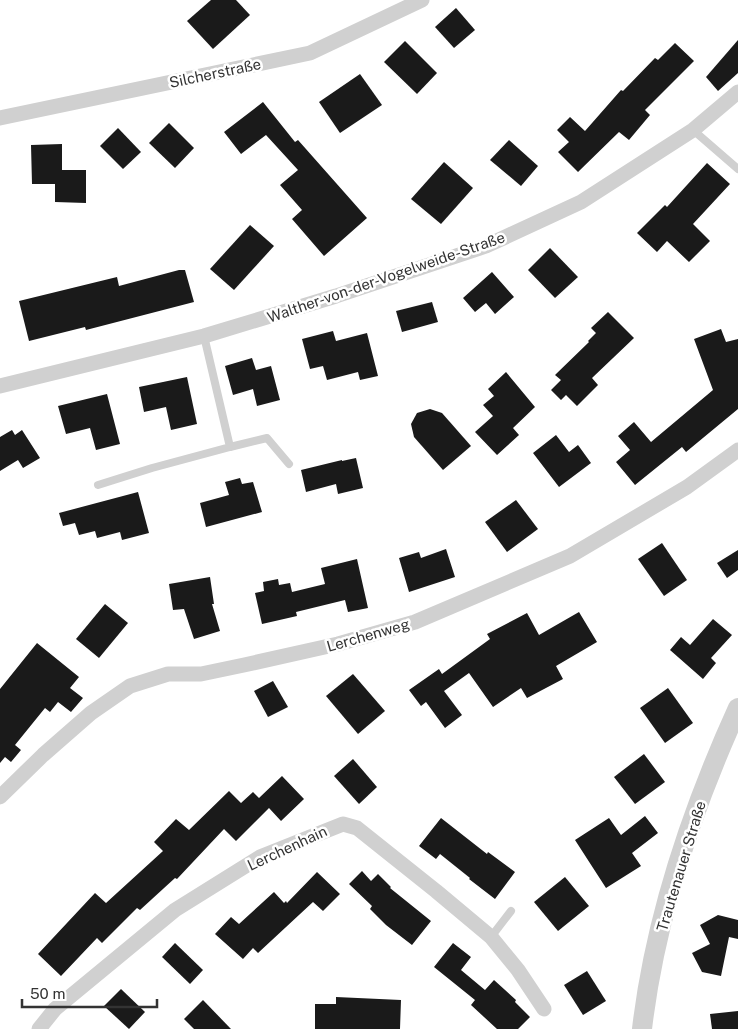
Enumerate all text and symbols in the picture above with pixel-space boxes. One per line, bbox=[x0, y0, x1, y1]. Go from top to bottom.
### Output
street label: Silcherstraße bbox=[167, 55, 263, 91]
street label: Walther-von-der-Vogelweide-Straße bbox=[265, 228, 507, 326]
street label: Lerchenweg bbox=[325, 615, 411, 655]
street label: Trautenauer Straße bbox=[653, 799, 709, 933]
street label: Lerchenhain bbox=[245, 822, 329, 874]
scale bar bbox=[22, 976, 158, 1008]
text: 50 m bbox=[30, 985, 65, 1002]

